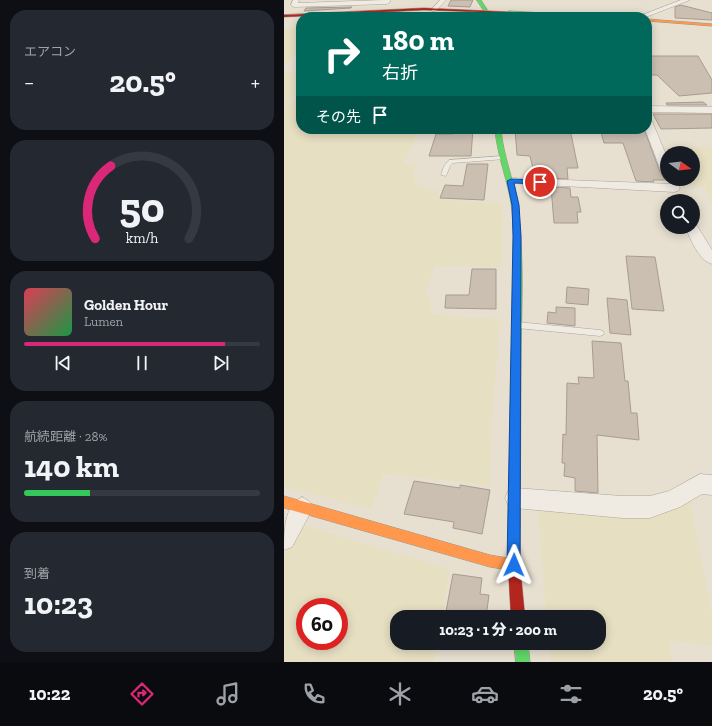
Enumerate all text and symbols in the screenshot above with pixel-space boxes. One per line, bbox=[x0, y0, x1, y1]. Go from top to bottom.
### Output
text: 180 m bbox=[382, 24, 454, 57]
icon: right bbox=[316, 28, 368, 80]
text: エアコン bbox=[24, 44, 76, 59]
text: 右折 bbox=[382, 62, 418, 84]
text: 20.5° bbox=[109, 64, 176, 100]
text: − bbox=[24, 69, 34, 96]
text: + bbox=[251, 69, 260, 96]
icon: arrive bbox=[369, 104, 391, 126]
text: その先 bbox=[316, 108, 361, 126]
north arrow bbox=[660, 146, 700, 186]
map controls bbox=[660, 146, 700, 234]
pin bbox=[523, 165, 557, 199]
icon: arrive bbox=[529, 171, 551, 193]
text: 50 bbox=[119, 182, 165, 232]
button: search bbox=[660, 194, 700, 234]
text: km/h bbox=[126, 229, 158, 246]
text: Golden Hour bbox=[84, 296, 168, 314]
text: Lumen bbox=[84, 314, 123, 329]
icon: previous bbox=[52, 352, 74, 374]
icon: pause bbox=[131, 352, 153, 374]
icon: next bbox=[210, 352, 232, 374]
text: 航続距離 · 28% bbox=[24, 429, 107, 444]
text: 140 km bbox=[24, 449, 119, 485]
position arrow bbox=[493, 544, 535, 586]
text: 到着 bbox=[24, 566, 50, 581]
text: 10:23 bbox=[24, 586, 93, 622]
speed limit sign: 60 bbox=[296, 598, 348, 650]
text: 10:23 · 1 分 · 200 m bbox=[439, 621, 557, 639]
icon: directions bbox=[128, 680, 156, 708]
icon: music bbox=[214, 680, 242, 708]
icon: phone bbox=[300, 680, 328, 708]
icon: climate bbox=[386, 680, 414, 708]
icon: car bbox=[471, 680, 499, 708]
icon: filters bbox=[557, 680, 585, 708]
text: 10:22 bbox=[29, 683, 70, 705]
text: 20.5° bbox=[643, 683, 683, 705]

